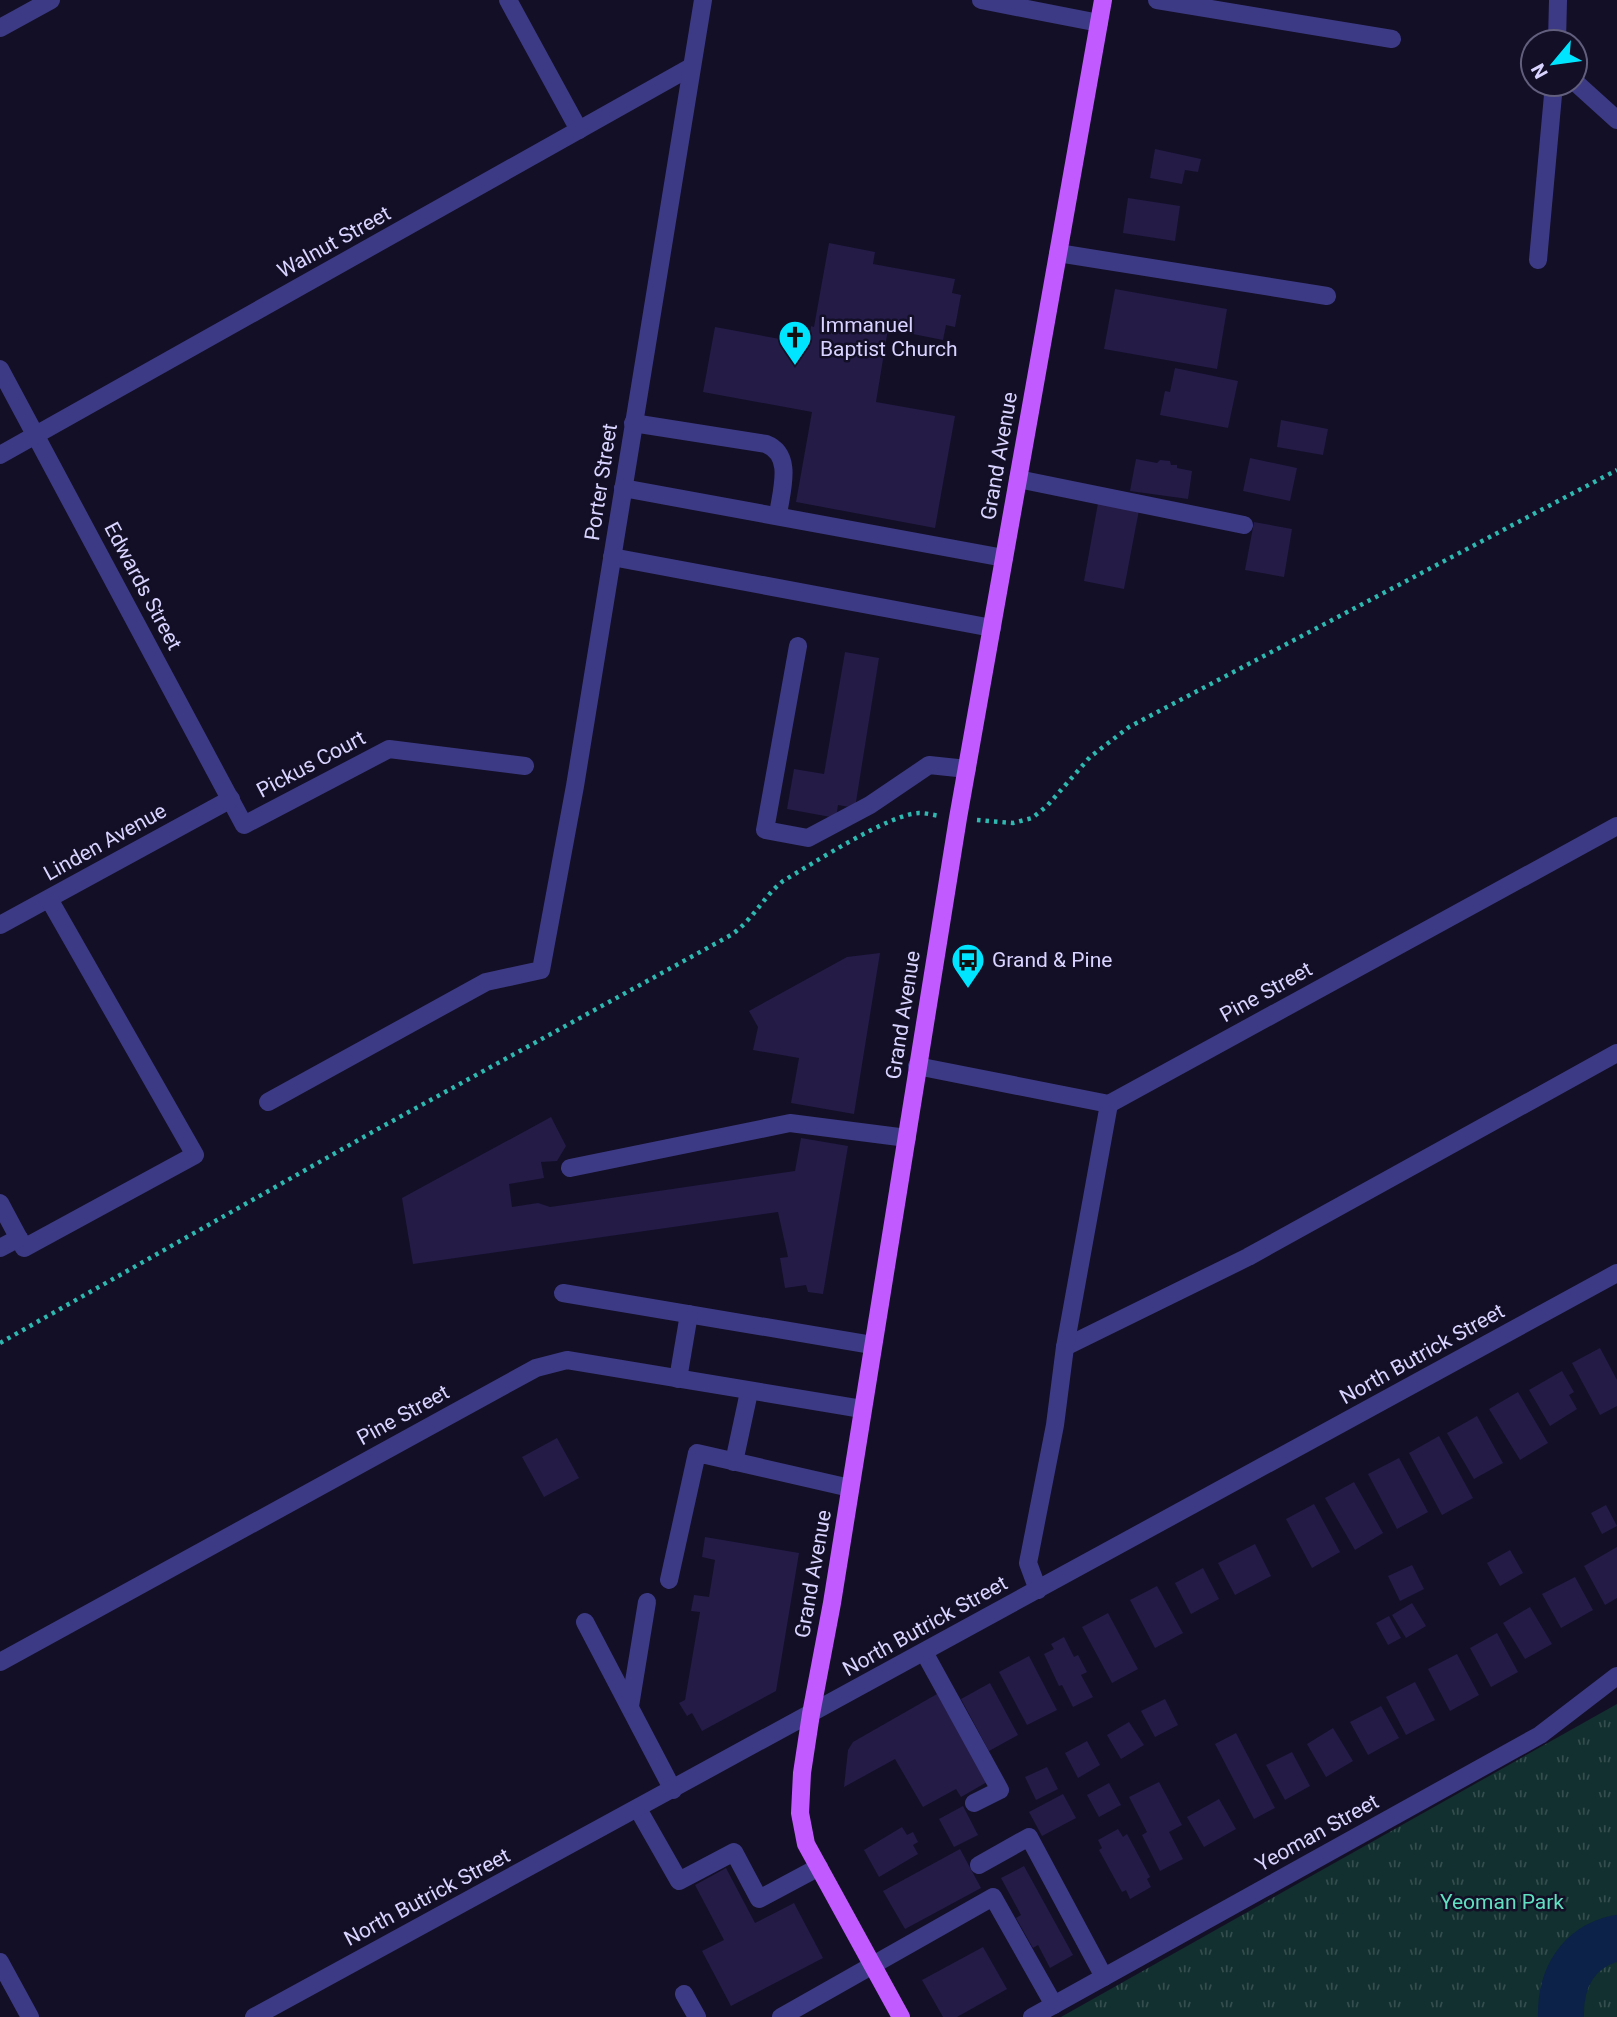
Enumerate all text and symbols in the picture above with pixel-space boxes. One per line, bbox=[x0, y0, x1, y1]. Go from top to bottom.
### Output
north arrow bbox=[1519, 28, 1589, 98]
text: N bbox=[1526, 60, 1553, 82]
street label: Walnut Street bbox=[273, 201, 395, 283]
place label: Immanuel Baptist Church bbox=[820, 313, 957, 361]
church icon: Immanuel Baptist Church bbox=[776, 318, 814, 367]
street label: Grand Avenue bbox=[976, 390, 1022, 522]
street label: Porter Street bbox=[580, 421, 622, 542]
street label: Edwards Street bbox=[99, 518, 187, 654]
street label: Pickus Court bbox=[253, 725, 369, 803]
street label: Linden Avenue bbox=[39, 798, 171, 886]
bus stop icon: Grand & Pine bbox=[949, 941, 987, 990]
place label: Grand & Pine bbox=[992, 948, 1112, 972]
street label: Grand Avenue bbox=[881, 949, 925, 1081]
street label: Pine Street bbox=[1216, 957, 1316, 1027]
street label: North Butrick Street bbox=[1336, 1299, 1508, 1409]
street label: Pine Street bbox=[353, 1380, 453, 1450]
street label: Grand Avenue bbox=[790, 1508, 836, 1640]
street label: North Butrick Street bbox=[839, 1571, 1011, 1681]
street label: Yeoman Street bbox=[1251, 1789, 1383, 1877]
street label: North Butrick Street bbox=[340, 1843, 514, 1951]
park label: Yeoman Park bbox=[1440, 1890, 1564, 1914]

